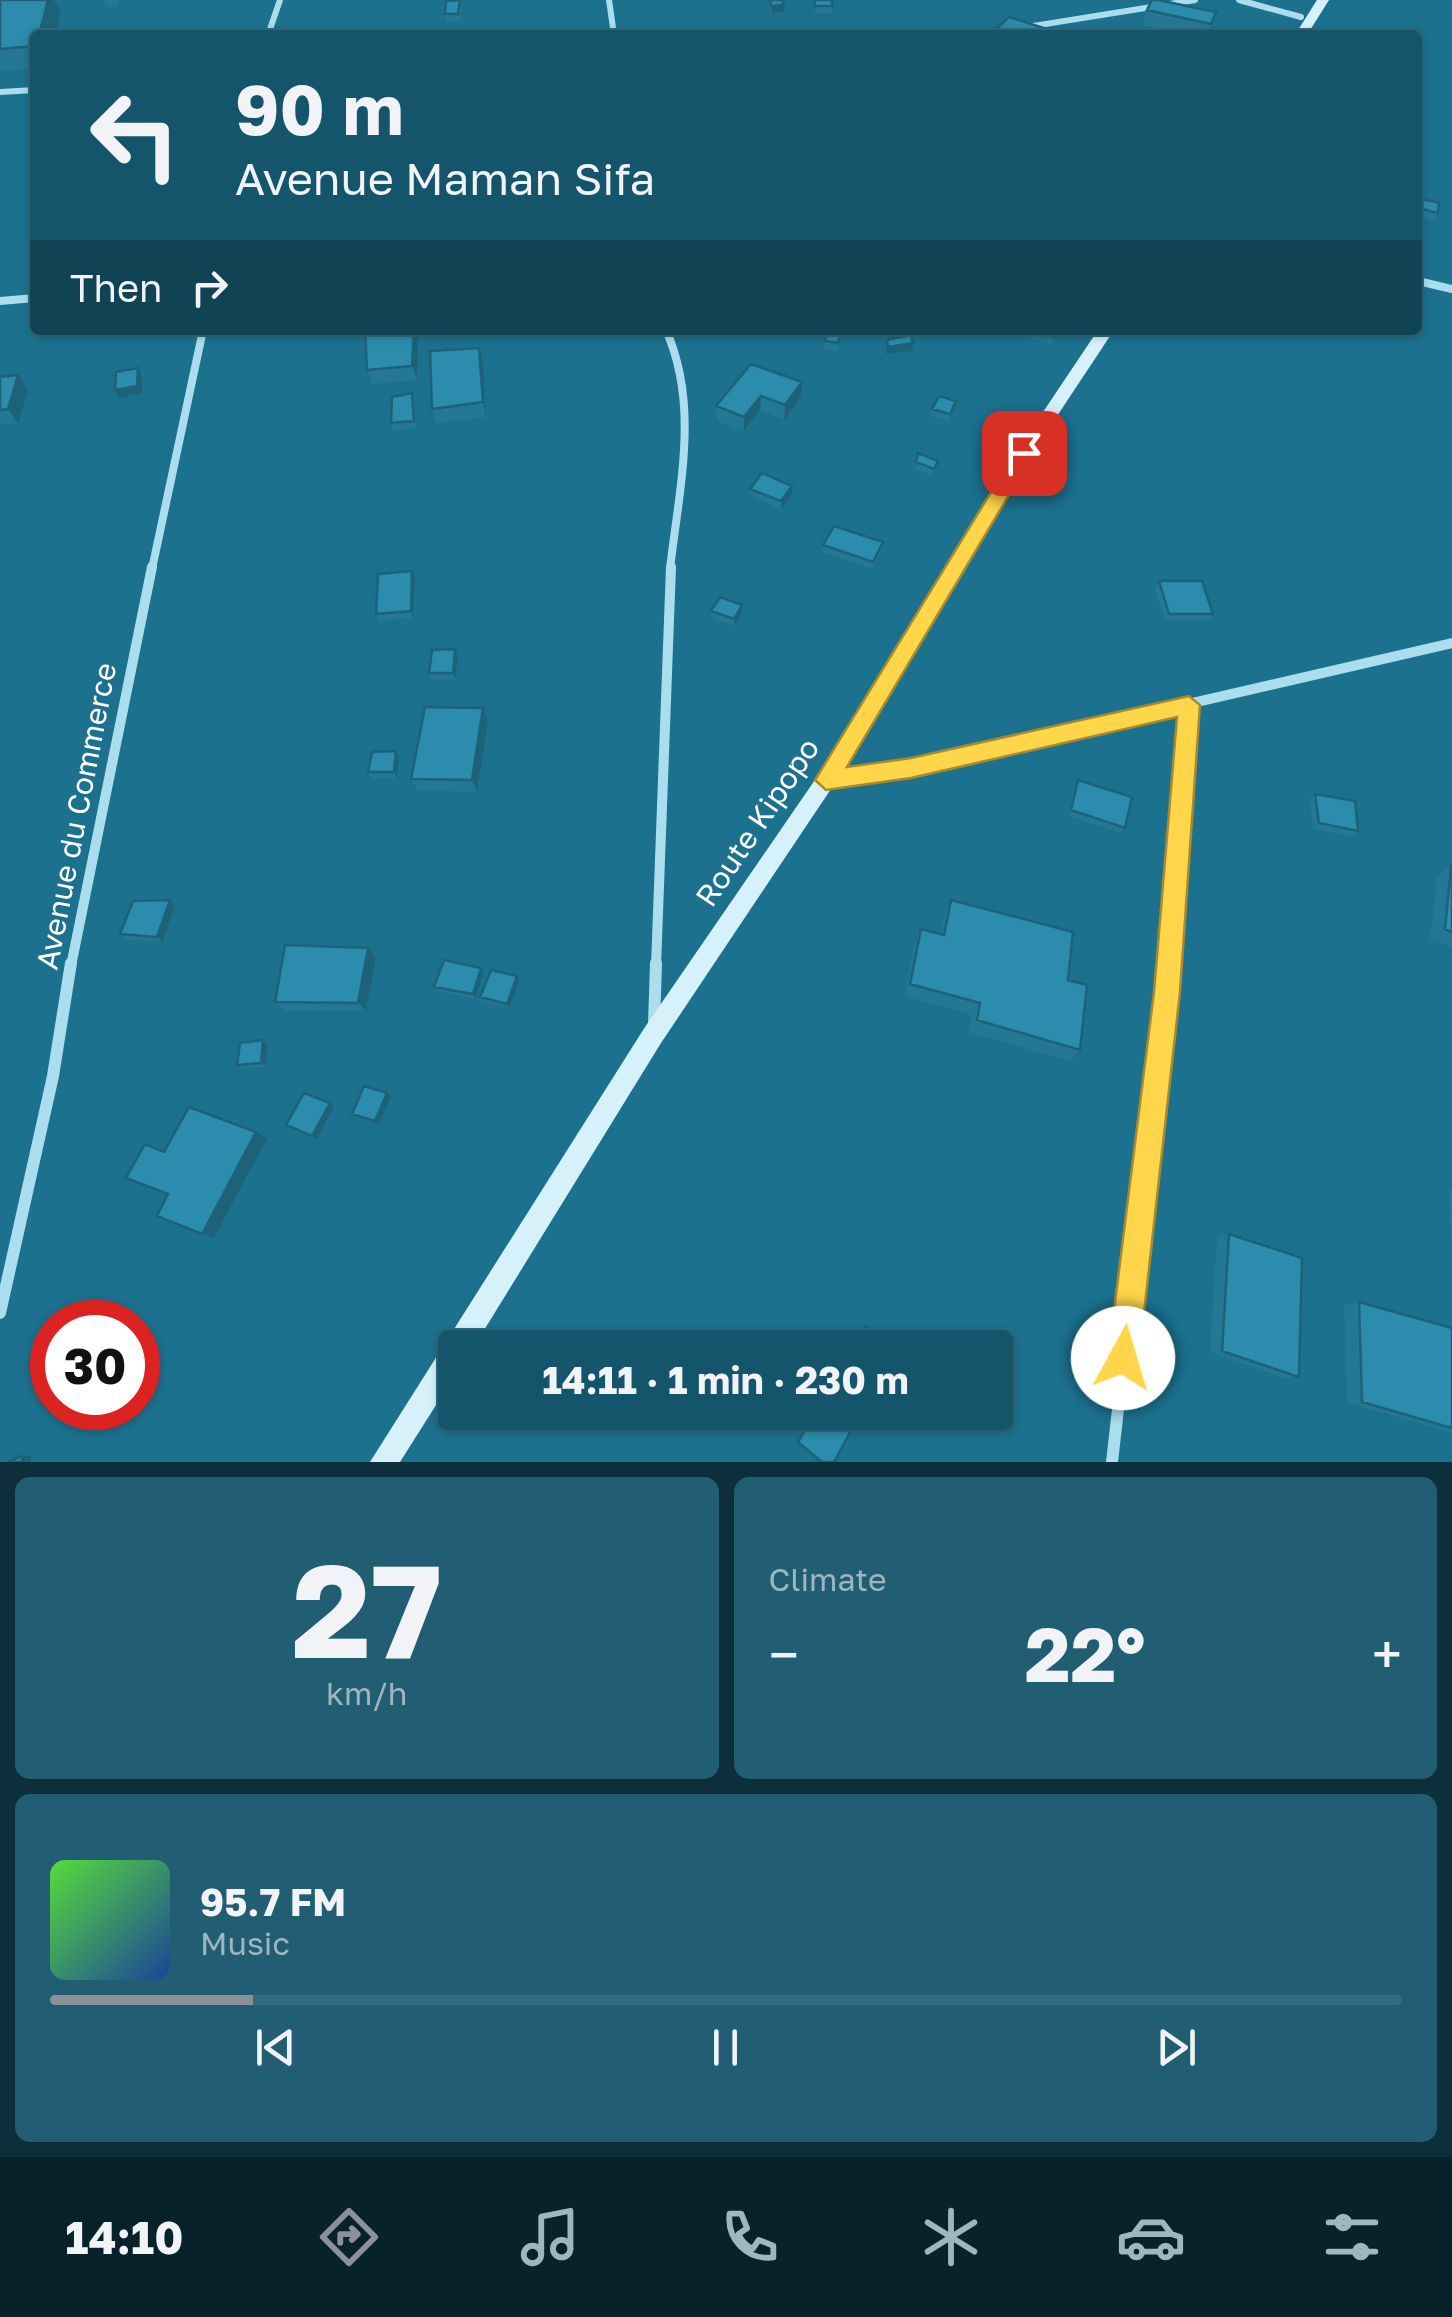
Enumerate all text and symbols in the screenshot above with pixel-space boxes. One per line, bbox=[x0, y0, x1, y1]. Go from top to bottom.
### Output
text: 90 m bbox=[235, 66, 404, 150]
icon: left bbox=[70, 70, 200, 200]
text: Avenue Maman Sifa bbox=[235, 151, 655, 205]
icon: right bbox=[182, 260, 237, 315]
text: Then bbox=[70, 265, 162, 310]
pin bbox=[982, 411, 1067, 496]
icon: arrive bbox=[997, 426, 1052, 481]
street label: Avenue du Commerce bbox=[29, 660, 123, 972]
street label: Route Kipopo bbox=[688, 731, 826, 913]
speed limit sign: 30 bbox=[30, 1300, 160, 1430]
position arrow bbox=[1071, 1306, 1175, 1410]
text: 14:11 · 1 min · 230 m bbox=[542, 1357, 909, 1402]
text: 27 bbox=[292, 1531, 442, 1687]
text: Climate bbox=[769, 1560, 887, 1598]
text: 22° bbox=[1025, 1608, 1146, 1699]
text: − bbox=[769, 1621, 799, 1687]
text: + bbox=[1372, 1621, 1402, 1687]
text: km/h bbox=[326, 1674, 407, 1712]
text: 95.7 FM bbox=[200, 1879, 346, 1924]
text: Music bbox=[200, 1924, 290, 1962]
icon: previous bbox=[248, 2020, 303, 2075]
icon: pause bbox=[698, 2020, 753, 2075]
icon: next bbox=[1149, 2020, 1204, 2075]
icon: directions bbox=[314, 2202, 384, 2272]
icon: music bbox=[515, 2202, 585, 2272]
icon: phone bbox=[715, 2202, 785, 2272]
icon: climate bbox=[916, 2202, 986, 2272]
icon: car bbox=[1116, 2202, 1186, 2272]
icon: filters bbox=[1317, 2202, 1387, 2272]
text: 14:10 bbox=[65, 2210, 183, 2264]

